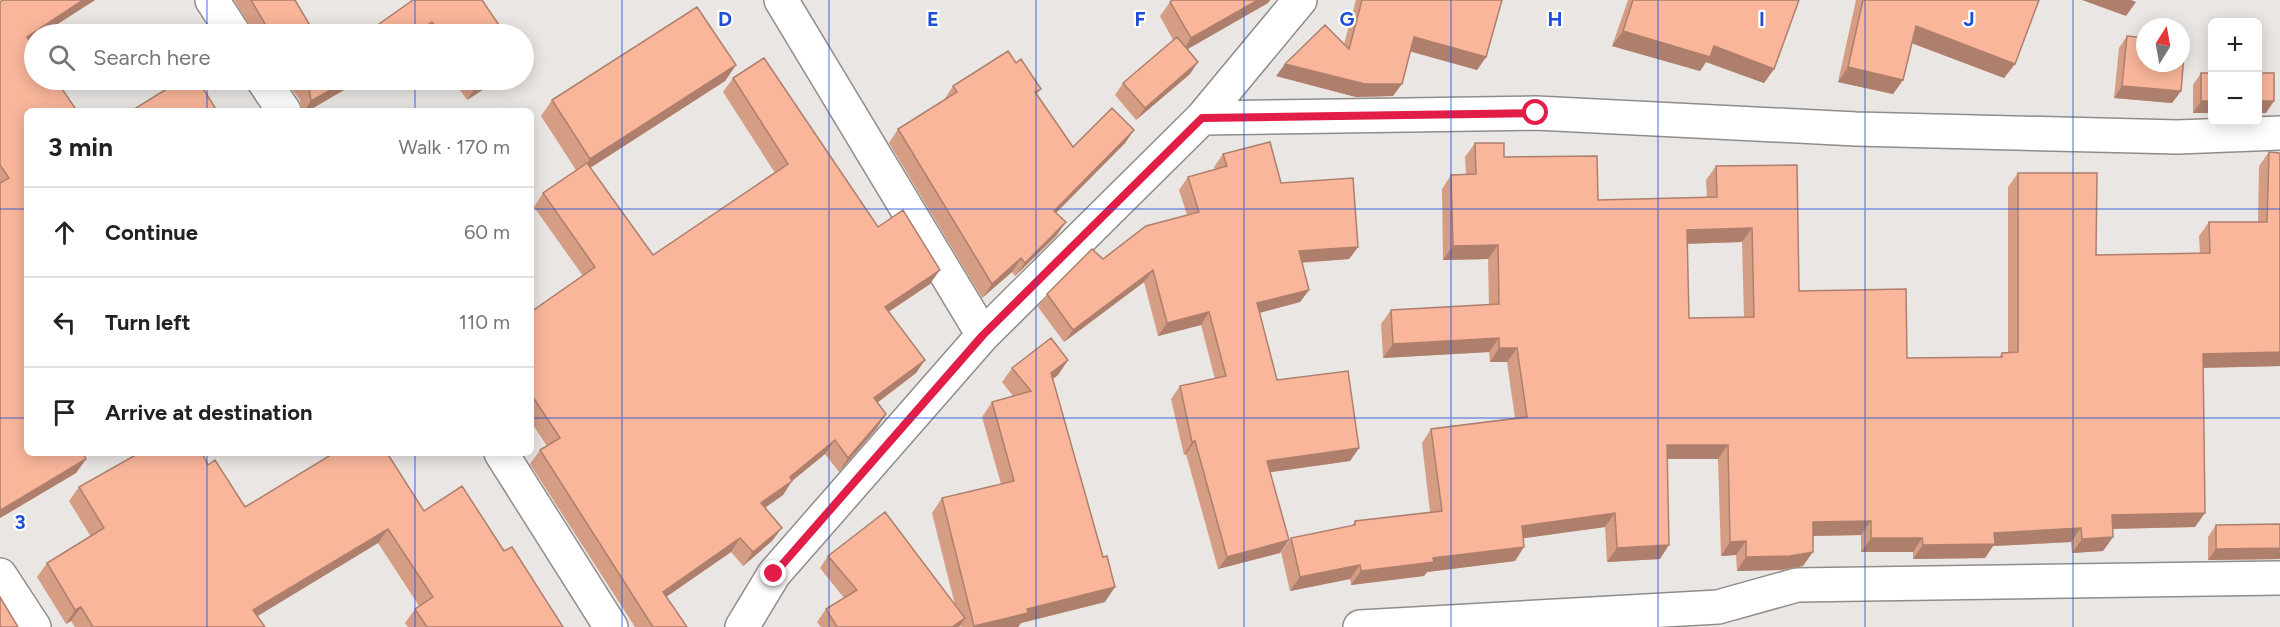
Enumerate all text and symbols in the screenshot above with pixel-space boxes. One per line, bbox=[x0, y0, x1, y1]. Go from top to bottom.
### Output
text: D bbox=[718, 7, 732, 31]
text: E bbox=[927, 7, 939, 31]
text: F bbox=[1134, 7, 1146, 31]
text: G bbox=[1340, 7, 1355, 31]
text: H bbox=[1548, 7, 1563, 31]
text: I bbox=[1759, 7, 1765, 31]
text: J bbox=[1963, 7, 1975, 31]
north arrow bbox=[2136, 18, 2190, 72]
map controls bbox=[2208, 18, 2262, 126]
button: + bbox=[2208, 18, 2262, 72]
search box bbox=[24, 24, 534, 90]
icon: search bbox=[45, 41, 78, 74]
text: Search here bbox=[93, 44, 211, 71]
button: − bbox=[2208, 72, 2262, 126]
route start bbox=[1522, 99, 1548, 125]
text: 3 min bbox=[48, 131, 113, 163]
text: Walk · 170 m bbox=[399, 135, 510, 159]
icon: ahead bbox=[48, 216, 81, 249]
text: Continue bbox=[105, 219, 198, 246]
text: 60 m bbox=[464, 220, 510, 244]
icon: left bbox=[48, 306, 81, 339]
text: Turn left bbox=[105, 309, 191, 336]
text: 110 m bbox=[459, 310, 510, 334]
icon: arrive bbox=[48, 396, 81, 429]
text: Arrive at destination bbox=[105, 399, 313, 426]
text: 3 bbox=[14, 510, 26, 534]
route end bbox=[760, 560, 786, 586]

